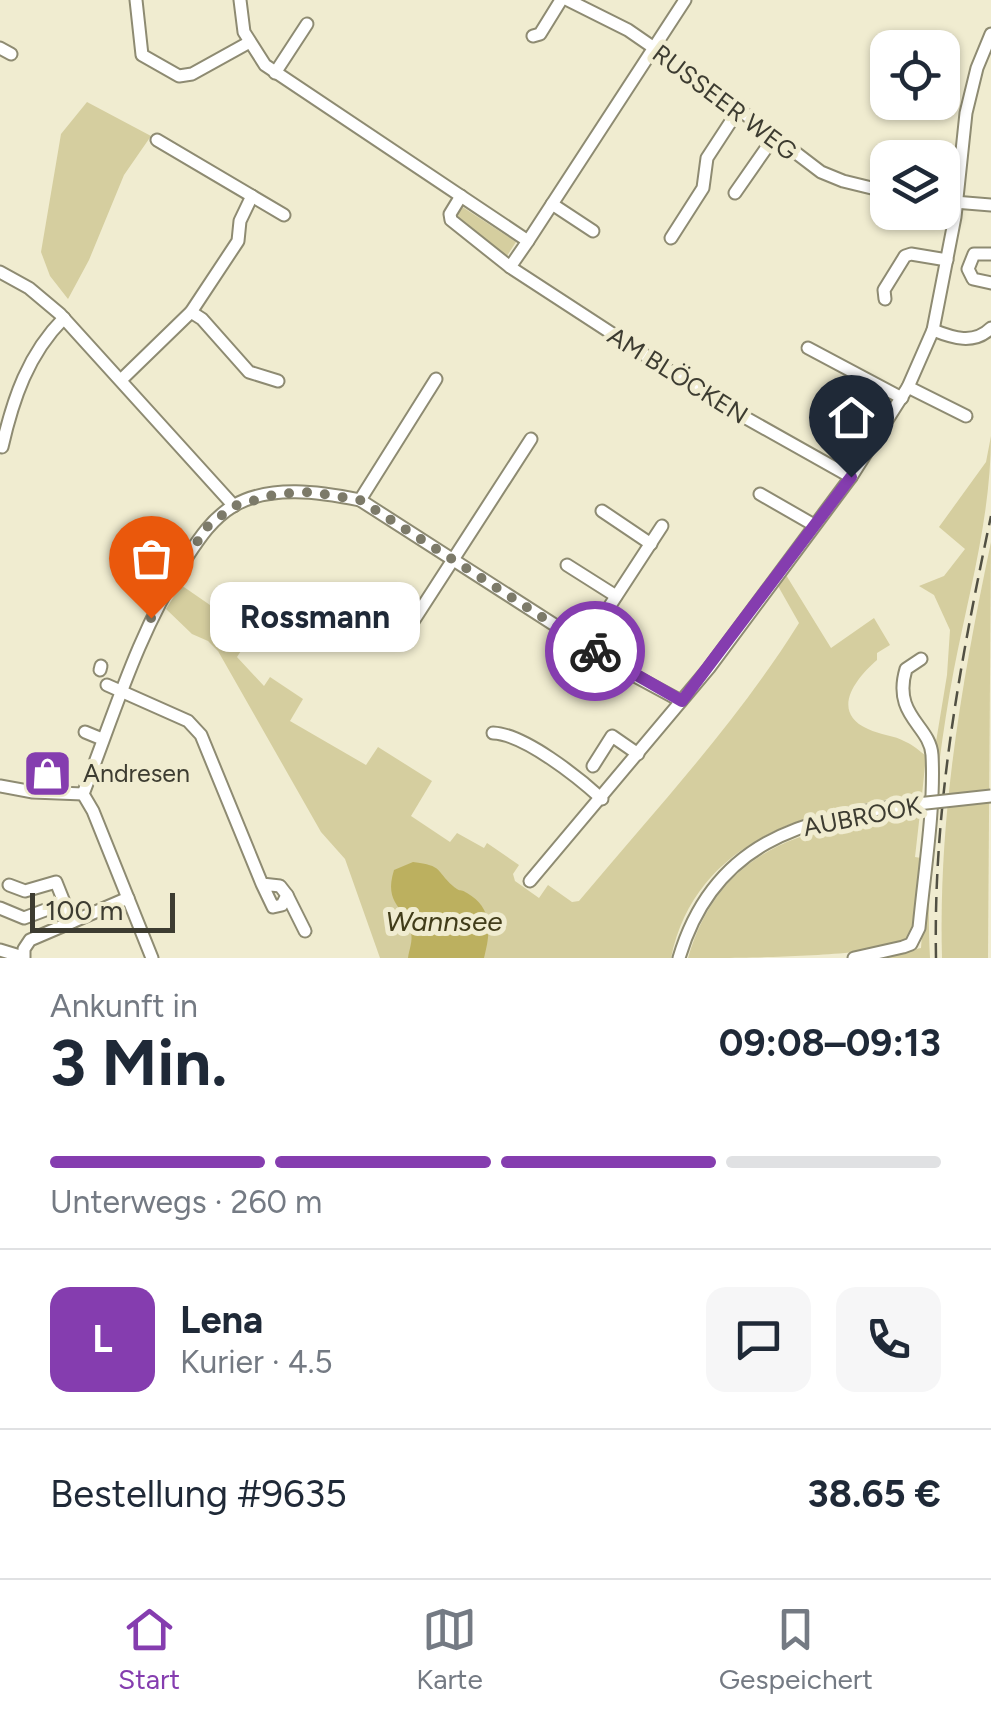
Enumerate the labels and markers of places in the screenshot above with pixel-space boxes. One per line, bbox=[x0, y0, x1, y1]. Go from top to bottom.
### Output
pin bbox=[809, 375, 894, 478]
pin bbox=[109, 516, 194, 619]
callout: Rossmann bbox=[211, 583, 421, 653]
shop icon: Andresen bbox=[22, 747, 74, 799]
place label: Andresen bbox=[83, 758, 190, 788]

